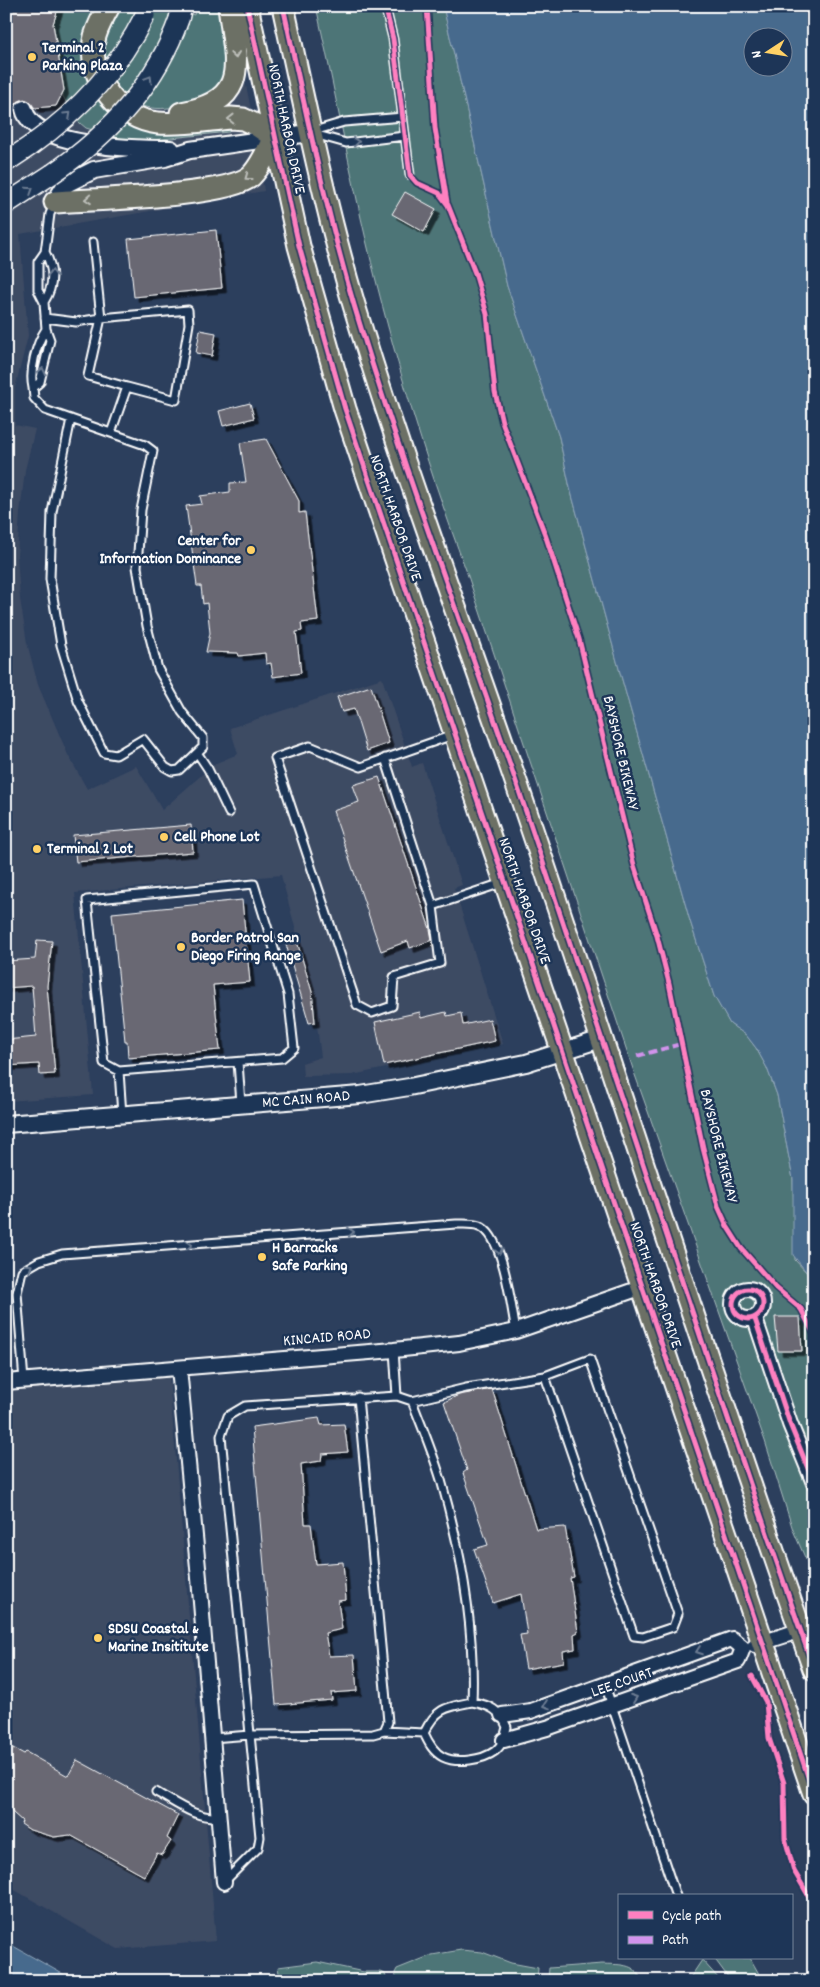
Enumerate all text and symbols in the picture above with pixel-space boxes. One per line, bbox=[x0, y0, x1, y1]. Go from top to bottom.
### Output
north arrow bbox=[742, 28, 792, 78]
place label: Terminal 2 Parking Plaza bbox=[42, 37, 124, 78]
text: N bbox=[747, 49, 768, 60]
marker: Terminal 2 Parking Plaza bbox=[26, 51, 38, 63]
one-way arrow bbox=[229, 51, 240, 59]
street label: NORTH HARBOR DRIVE bbox=[261, 62, 311, 197]
one-way arrow bbox=[142, 76, 152, 85]
one-way arrow bbox=[62, 112, 71, 121]
one-way arrow bbox=[226, 114, 234, 124]
one-way arrow bbox=[352, 136, 360, 147]
one-way arrow bbox=[244, 171, 253, 180]
one-way arrow bbox=[24, 186, 33, 196]
one-way arrow bbox=[84, 194, 92, 205]
one-way arrow bbox=[47, 269, 57, 277]
one-way arrow bbox=[36, 366, 47, 375]
street label: NORTH HARBOR DRIVE bbox=[363, 452, 428, 585]
place label: Center for Information Dominance bbox=[99, 530, 242, 571]
marker: Center for Information Dominance bbox=[245, 544, 257, 556]
street label: BAYSHORE BIKEWAY bbox=[596, 694, 645, 813]
place label: Cell Phone Lot bbox=[174, 826, 260, 849]
marker: Cell Phone Lot bbox=[158, 831, 170, 843]
street label: NORTH HARBOR DRIVE bbox=[492, 835, 557, 968]
place label: Terminal 2 Lot bbox=[47, 838, 133, 861]
marker: Terminal 2 Lot bbox=[31, 843, 43, 855]
place label: Border Patrol San Diego Firing Range bbox=[191, 927, 301, 968]
marker: Border Patrol San Diego Firing Range bbox=[175, 941, 187, 953]
street label: MC CAIN ROAD bbox=[261, 1084, 351, 1114]
street label: BAYSHORE BIKEWAY bbox=[693, 1087, 744, 1206]
street label: NORTH HARBOR DRIVE bbox=[623, 1219, 688, 1352]
one-way arrow bbox=[347, 1226, 355, 1237]
place label: H Barracks Safe Parking bbox=[272, 1237, 348, 1278]
one-way arrow bbox=[185, 1239, 193, 1250]
one-way arrow bbox=[493, 1247, 503, 1255]
marker: H Barracks Safe Parking bbox=[256, 1251, 268, 1263]
one-way arrow bbox=[24, 1264, 33, 1273]
street label: KINCAID ROAD bbox=[282, 1323, 372, 1353]
place label: SDSU Coastal & Marine Insititute bbox=[108, 1618, 208, 1659]
marker: SDSU Coastal & Marine Insititute bbox=[92, 1632, 104, 1644]
one-way arrow bbox=[696, 1645, 704, 1655]
street label: LEE COURT bbox=[588, 1662, 656, 1704]
one-way arrow bbox=[629, 1694, 637, 1704]
one-way arrow bbox=[543, 1700, 551, 1710]
legend bbox=[618, 1894, 792, 1960]
text: Cycle path bbox=[662, 1906, 722, 1928]
text: Path bbox=[662, 1930, 688, 1952]

